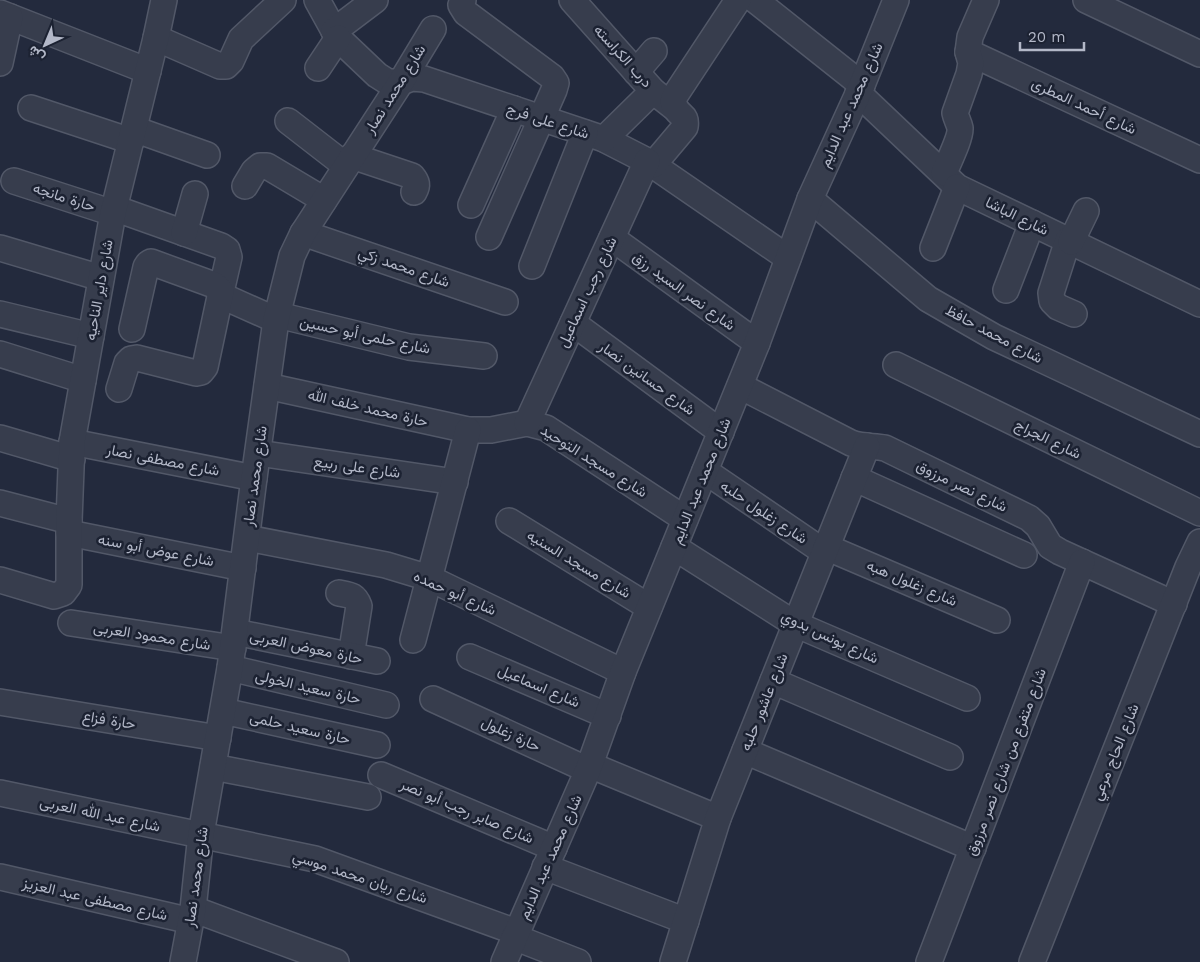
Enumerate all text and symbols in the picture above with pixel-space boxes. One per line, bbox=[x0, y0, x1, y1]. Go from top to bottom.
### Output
north arrow bbox=[20, 20, 70, 70]
scale bar bbox=[1020, 20, 1084, 52]
street label: درب الكراسته bbox=[590, 21, 656, 91]
text: 20 m bbox=[1028, 28, 1066, 46]
street label: شارع محمد عبد الدايم bbox=[815, 40, 889, 171]
street label: شارع محمد نصار bbox=[360, 41, 431, 139]
text: ش bbox=[24, 42, 48, 66]
street label: شارع أحمد المطرى bbox=[1028, 74, 1139, 140]
street label: شارع على فرج bbox=[504, 99, 592, 145]
street label: حارة مانجه bbox=[31, 179, 97, 215]
street label: شارع الباشا bbox=[982, 193, 1052, 241]
street label: شارع رجب اسماعيل bbox=[553, 234, 622, 351]
street label: شارع داير الناحيه bbox=[81, 238, 119, 342]
street label: شارع محمد زكي bbox=[355, 243, 452, 295]
street label: شارع نصر السيد رزق bbox=[628, 248, 739, 336]
street label: شارع محمد حافظ bbox=[941, 301, 1046, 369]
street label: شارع حلمى أبو حسين bbox=[298, 312, 432, 360]
street label: شارع حسانين نصار bbox=[593, 337, 699, 421]
street label: حارة محمد خلف الله bbox=[306, 385, 430, 431]
street label: شارع محمد عبد الدايم bbox=[667, 415, 737, 548]
street label: شارع الجراج bbox=[1011, 415, 1084, 465]
street label: شارع مسجد التوحيد bbox=[536, 421, 651, 503]
street label: شارع محمد نصار bbox=[239, 424, 273, 529]
street label: شارع مصطفى نصار bbox=[104, 440, 221, 482]
street label: شارع على ربيع bbox=[312, 452, 402, 484]
street label: شارع نصر مرزوق bbox=[913, 456, 1011, 518]
street label: شارع زغلول حلبه bbox=[716, 476, 811, 549]
street label: شارع مسجد السنيه bbox=[523, 526, 634, 604]
street label: شارع عوض أبو سنه bbox=[96, 530, 216, 572]
street label: شارع زغلول هبه bbox=[863, 556, 960, 612]
street label: شارع أبو حمده bbox=[410, 567, 499, 621]
street label: شارع يونس بدوي bbox=[777, 607, 882, 671]
street label: شارع محمود العربى bbox=[92, 618, 212, 656]
street label: حارة معوض العربى bbox=[248, 626, 364, 669]
street label: شارع عاشور حلبه bbox=[736, 650, 794, 754]
street label: شارع اسماعيل bbox=[495, 661, 583, 713]
street label: حارة سعيد الخولى bbox=[253, 666, 363, 709]
street label: شارع متفرع من شارع نصر مرزوق bbox=[962, 666, 1052, 859]
street label: شارع الحاج مرعي bbox=[1087, 701, 1146, 804]
street label: حارة فزاع bbox=[81, 707, 137, 735]
street label: حارة سعيد حلمى bbox=[248, 708, 352, 749]
street label: حارة زغلول bbox=[479, 713, 543, 755]
street label: شارع صابر رجب أبو نصر bbox=[396, 774, 536, 849]
street label: شارع عبد الله العربى bbox=[38, 792, 162, 838]
street label: شارع محمد عبد الدايم bbox=[514, 792, 588, 923]
street label: شارع محمد نصار bbox=[180, 825, 214, 930]
street label: شارع ريان محمد موسي bbox=[289, 847, 430, 911]
street label: شارع مصطفى عبد العزيز bbox=[20, 873, 169, 926]

